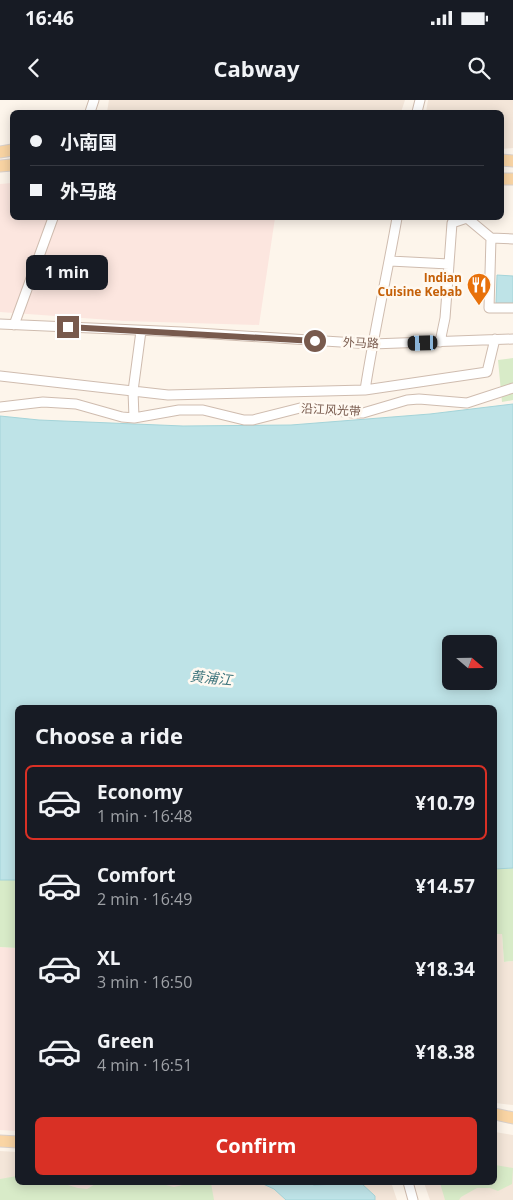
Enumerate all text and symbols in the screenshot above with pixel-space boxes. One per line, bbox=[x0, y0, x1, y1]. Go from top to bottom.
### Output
text: 16:46 bbox=[25, 5, 74, 31]
text: Cabway bbox=[214, 53, 299, 83]
icon: back bbox=[20, 54, 48, 82]
icon: search bbox=[465, 54, 493, 82]
text: 小南国 bbox=[60, 129, 117, 155]
text: 外马路 bbox=[60, 178, 117, 204]
callout: 1 min bbox=[27, 254, 109, 290]
text: 1 min bbox=[45, 261, 89, 283]
place label: Indian Cuisine Kebab bbox=[378, 269, 462, 300]
restaurant icon: Indian Cuisine Kebab bbox=[466, 272, 492, 306]
route end bbox=[57, 316, 79, 338]
route start bbox=[304, 330, 326, 352]
street label: 外马路 bbox=[343, 333, 379, 352]
car bbox=[407, 335, 438, 351]
street label: 沿江风光带 bbox=[301, 399, 361, 420]
north arrow bbox=[442, 635, 498, 690]
map controls bbox=[442, 635, 497, 690]
water label: 黄浦江 bbox=[189, 666, 235, 689]
text: Choose a ride bbox=[35, 720, 183, 750]
text: Economy bbox=[97, 779, 183, 805]
icon: car bbox=[37, 780, 82, 825]
text: ¥10.79 bbox=[415, 790, 475, 816]
text: 1 min · 16:48 bbox=[97, 805, 192, 827]
text: Comfort bbox=[97, 862, 176, 888]
icon: car bbox=[37, 863, 82, 908]
text: ¥14.57 bbox=[415, 873, 475, 899]
text: 2 min · 16:49 bbox=[97, 888, 192, 910]
text: XL bbox=[97, 945, 120, 971]
icon: car bbox=[37, 946, 82, 991]
text: ¥18.34 bbox=[415, 956, 475, 982]
text: 3 min · 16:50 bbox=[97, 971, 192, 993]
text: Green bbox=[97, 1028, 154, 1054]
icon: car bbox=[37, 1029, 82, 1074]
text: ¥18.38 bbox=[415, 1039, 475, 1065]
text: 4 min · 16:51 bbox=[97, 1054, 192, 1076]
button: Confirm bbox=[35, 1117, 477, 1175]

